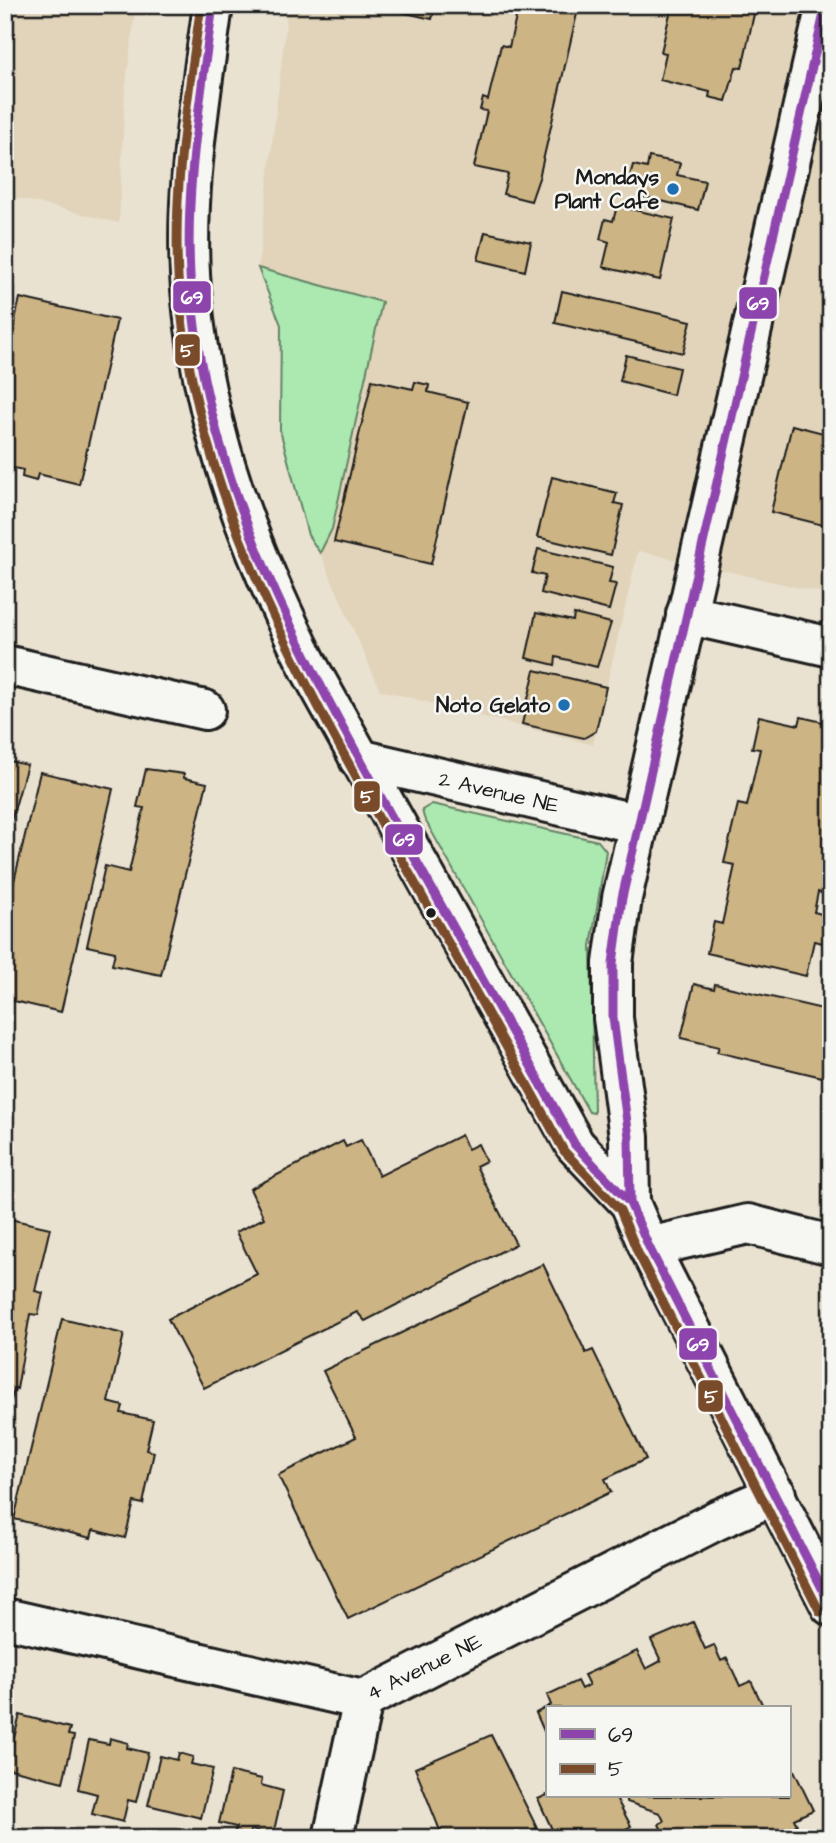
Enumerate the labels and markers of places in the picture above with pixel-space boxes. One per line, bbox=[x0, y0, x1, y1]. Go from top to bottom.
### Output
place label: Mondays Plant Cafe bbox=[555, 163, 660, 216]
marker: Mondays Plant Cafe bbox=[665, 181, 681, 197]
place label: Noto Gelato bbox=[436, 691, 550, 720]
marker: Noto Gelato bbox=[556, 697, 572, 713]
unlabelled marker bbox=[424, 906, 438, 920]

